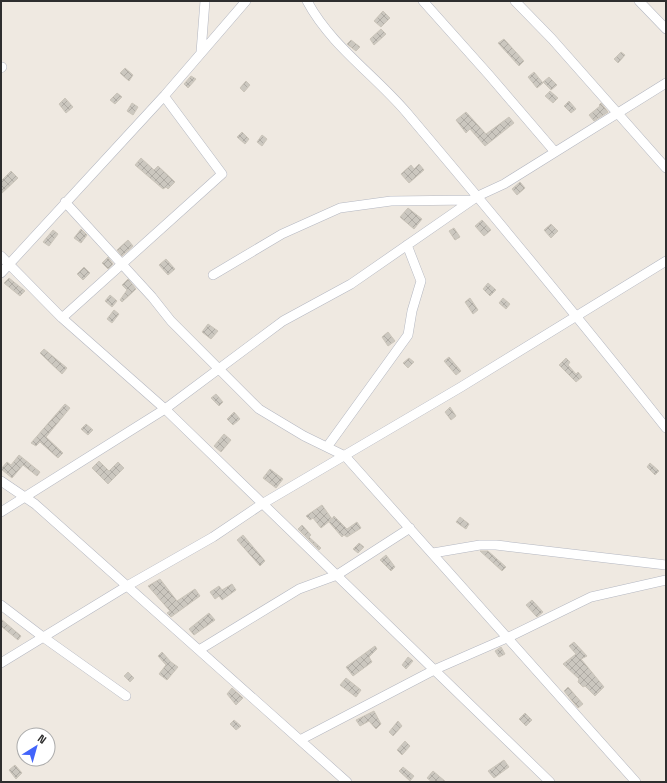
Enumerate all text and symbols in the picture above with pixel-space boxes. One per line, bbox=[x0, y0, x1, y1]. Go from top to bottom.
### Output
north arrow bbox=[16, 727, 56, 767]
text: N bbox=[35, 731, 49, 747]

